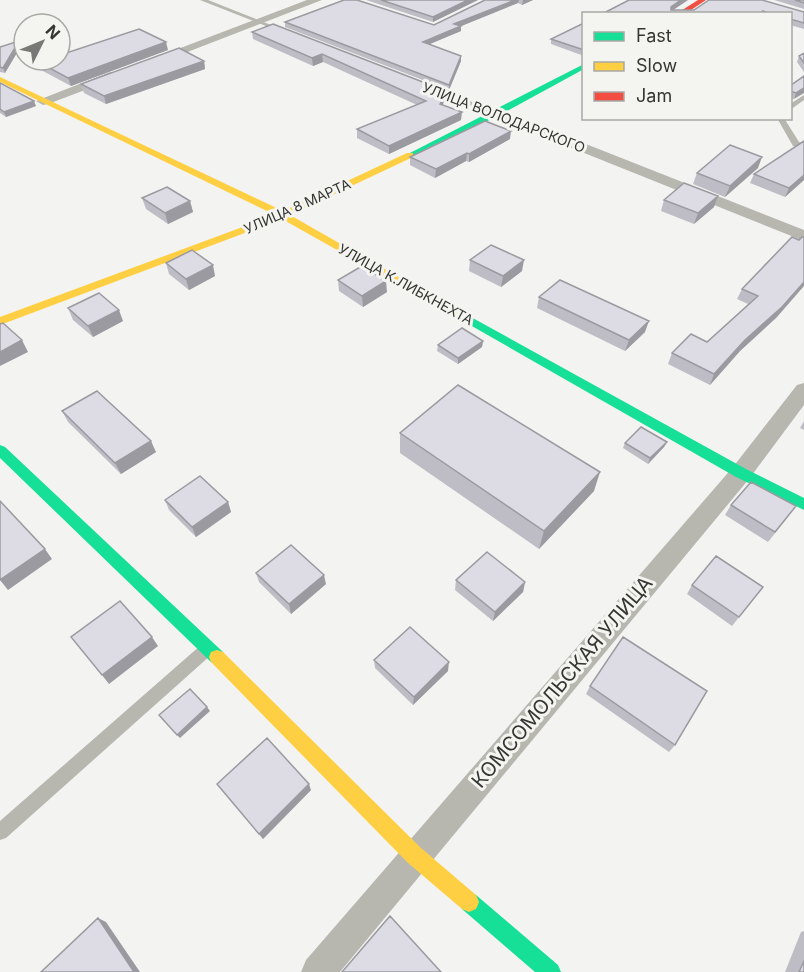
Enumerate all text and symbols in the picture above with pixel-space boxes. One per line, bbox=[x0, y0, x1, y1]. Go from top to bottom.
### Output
north arrow bbox=[12, 12, 72, 72]
legend bbox=[582, 12, 792, 120]
text: N bbox=[41, 20, 64, 43]
text: Fast bbox=[636, 25, 672, 46]
text: Slow bbox=[636, 55, 677, 76]
street label: УЛИЦА ВОЛОДАРСКОГО bbox=[420, 78, 588, 156]
text: Jam bbox=[636, 85, 672, 106]
street label: УЛИЦА 8 МАРТА bbox=[241, 175, 353, 237]
street label: УЛИЦА К.ЛИБКНЕХТА bbox=[336, 240, 477, 328]
street label: КОМСОМОЛЬСКАЯ УЛИЦА bbox=[467, 571, 658, 793]

